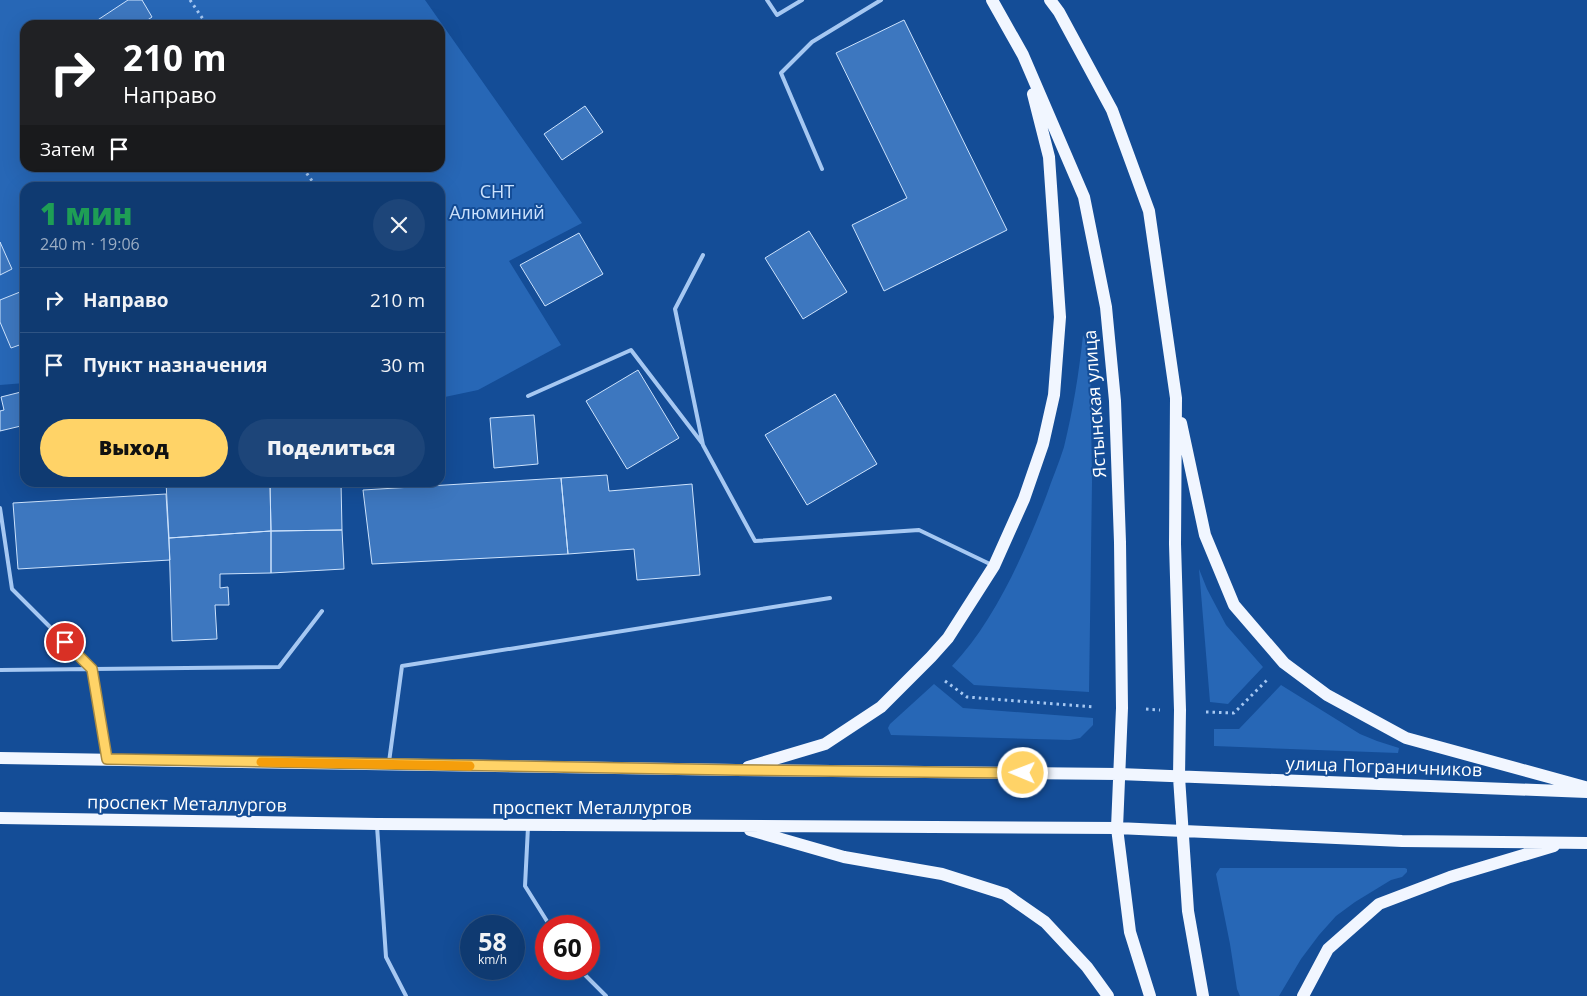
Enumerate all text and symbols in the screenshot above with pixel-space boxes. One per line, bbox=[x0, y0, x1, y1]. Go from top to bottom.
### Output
text: 210 m bbox=[123, 34, 227, 81]
icon: right bbox=[40, 40, 105, 105]
text: Направо bbox=[123, 79, 217, 109]
icon: arrive bbox=[105, 135, 133, 163]
text: Затем bbox=[40, 136, 95, 162]
park label: СНТ Алюминий bbox=[449, 179, 545, 224]
text: 1 мин bbox=[40, 193, 133, 234]
button: close bbox=[373, 199, 425, 251]
text: 240 m · 19:06 bbox=[40, 233, 140, 255]
icon: right bbox=[40, 286, 68, 314]
text: Направо bbox=[83, 287, 169, 313]
text: 210 m bbox=[370, 287, 425, 313]
street label: Ястынская улица bbox=[1077, 329, 1111, 479]
icon: arrive bbox=[40, 351, 68, 379]
text: Пункт назначения bbox=[83, 352, 268, 378]
text: 30 m bbox=[381, 352, 425, 378]
button: Выход bbox=[40, 419, 228, 477]
button: Поделиться bbox=[238, 419, 425, 477]
pin bbox=[44, 621, 86, 663]
icon: arrive bbox=[51, 628, 79, 656]
position arrow bbox=[996, 746, 1048, 798]
street label: улица Пограничников bbox=[1285, 751, 1483, 781]
street label: проспект Металлургов bbox=[87, 789, 287, 817]
street label: проспект Металлургов bbox=[492, 795, 692, 819]
speed limit sign: 60 bbox=[535, 915, 600, 980]
text: 58 bbox=[478, 924, 507, 958]
text: km/h bbox=[478, 951, 507, 968]

